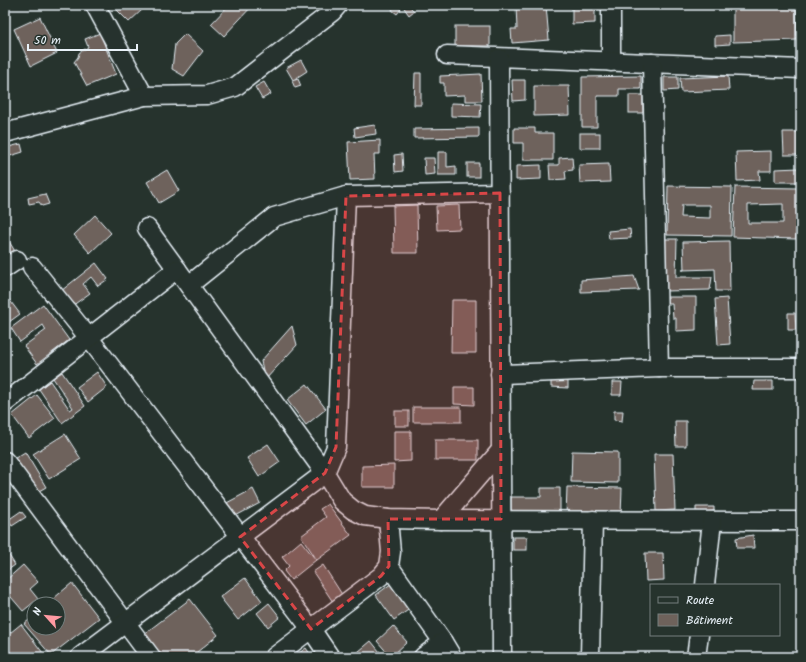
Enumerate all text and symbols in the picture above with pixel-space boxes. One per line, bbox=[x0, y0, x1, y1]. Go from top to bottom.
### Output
scale bar bbox=[28, 26, 137, 52]
text: 50 m bbox=[34, 31, 61, 50]
legend bbox=[650, 584, 780, 636]
text: Route bbox=[686, 591, 715, 610]
north arrow bbox=[26, 596, 66, 636]
text: N bbox=[28, 605, 48, 619]
text: Bâtiment bbox=[686, 611, 733, 630]

